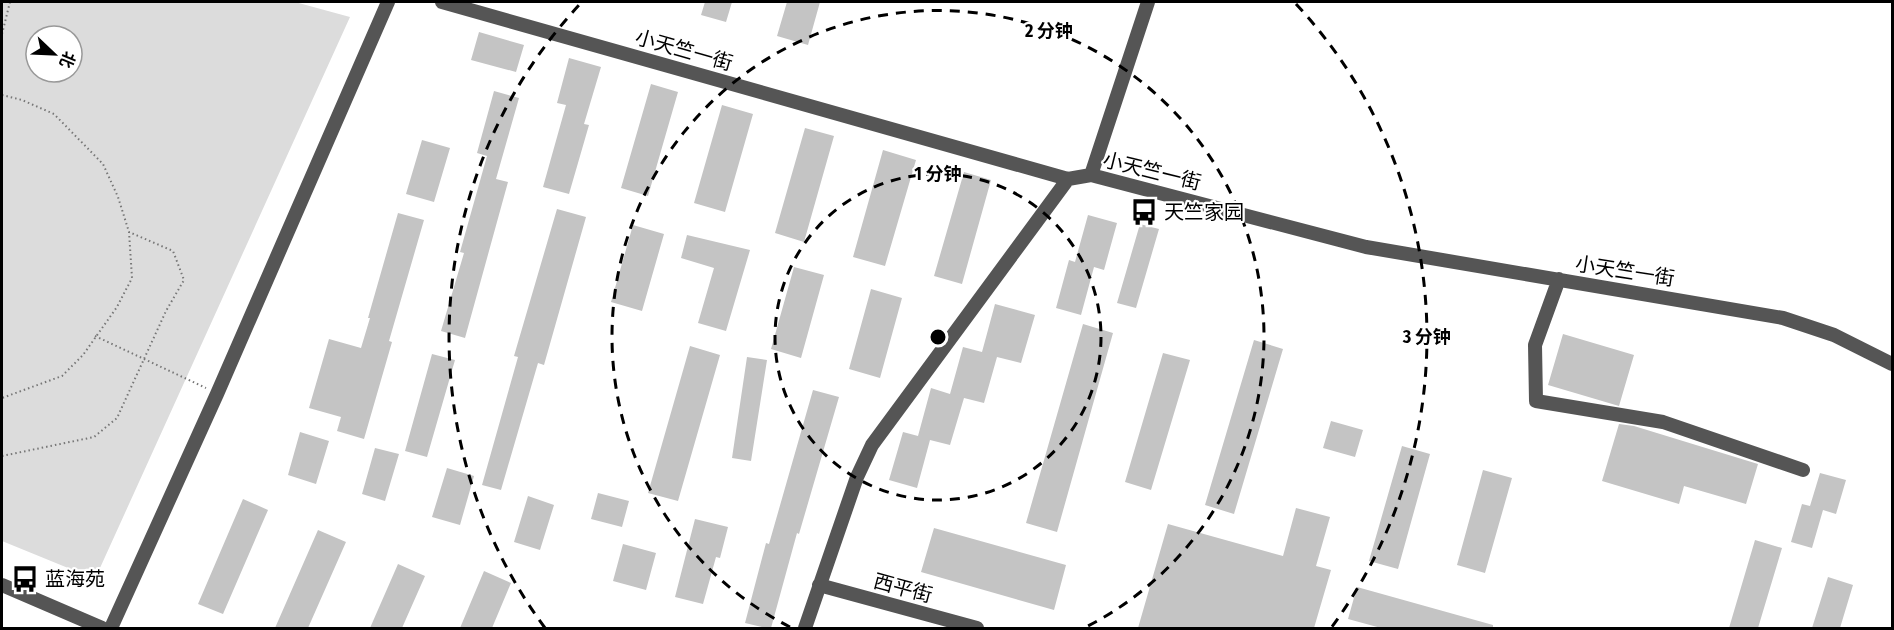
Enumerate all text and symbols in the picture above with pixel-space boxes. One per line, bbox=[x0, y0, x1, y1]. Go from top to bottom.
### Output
text: 2 分钟 bbox=[1024, 20, 1073, 42]
north arrow bbox=[24, 24, 84, 84]
street label: 小天竺一街 bbox=[633, 25, 735, 75]
text: 北 bbox=[55, 49, 79, 71]
street label: 小天竺一街 bbox=[1101, 147, 1203, 195]
text: 1 分钟 bbox=[914, 163, 962, 185]
bus stop icon: 天竺家园 bbox=[1129, 197, 1159, 227]
place label: 天竺家园 bbox=[1164, 200, 1244, 224]
street label: 小天竺一街 bbox=[1574, 251, 1676, 291]
text: 3 分钟 bbox=[1402, 326, 1451, 348]
centre of rings bbox=[928, 327, 948, 347]
bus stop icon: 蓝海苑 bbox=[10, 564, 40, 594]
place label: 蓝海苑 bbox=[45, 567, 105, 591]
street label: 西平街 bbox=[871, 569, 935, 607]

